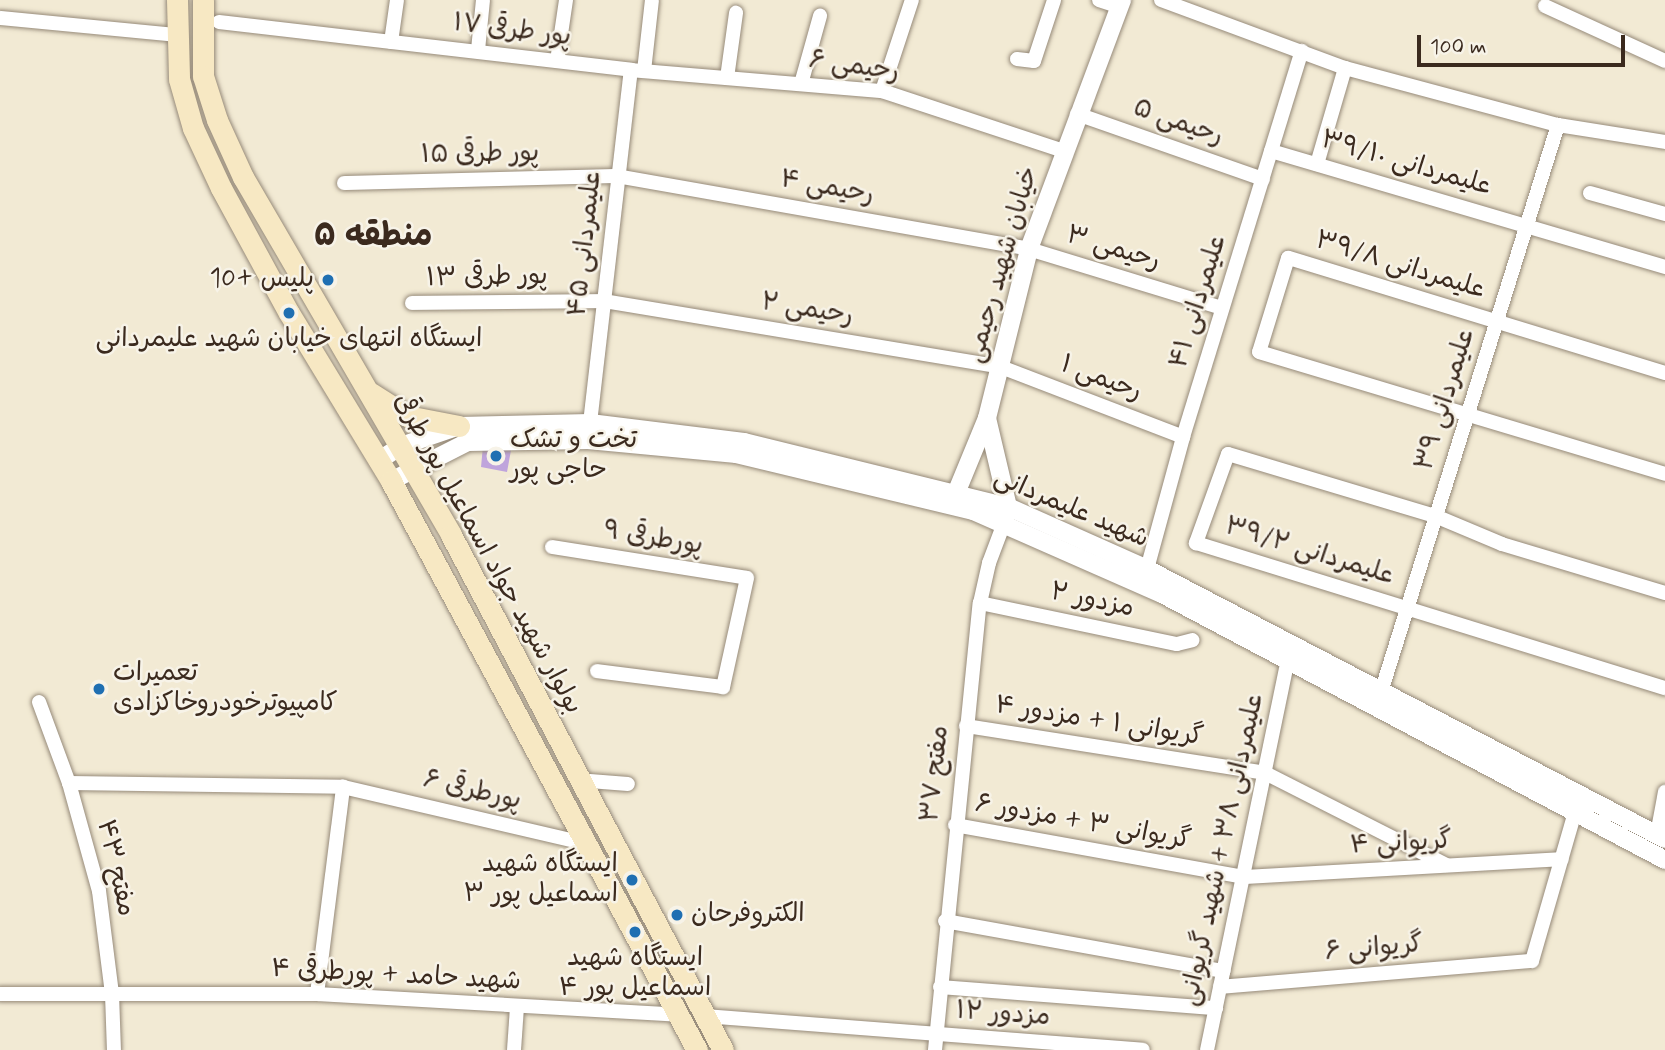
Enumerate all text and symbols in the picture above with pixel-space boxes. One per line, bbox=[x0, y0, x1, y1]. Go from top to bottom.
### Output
street label: پور طرقی ۱۷ bbox=[451, 8, 573, 54]
scale bar bbox=[1420, 21, 1628, 65]
text: 100 m bbox=[1430, 33, 1486, 61]
street label: رحیمی ۶ bbox=[807, 45, 901, 89]
street label: رحیمی ۵ bbox=[1129, 93, 1227, 153]
street label: علیمردانی ۳۹/۱۰ bbox=[1317, 125, 1495, 203]
street label: پور طرقی ۱۵ bbox=[421, 138, 539, 172]
street label: خیابان شهید رحیمی bbox=[960, 163, 1046, 367]
street label: رحیمی ۴ bbox=[778, 164, 876, 212]
street label: علیمردانی ۴۵ bbox=[563, 170, 609, 318]
district label: منطقه ۵ bbox=[314, 217, 432, 257]
street label: رحیمی ۳ bbox=[1062, 220, 1164, 278]
street label: علیمردانی ۳۹/۸ bbox=[1311, 225, 1489, 307]
street label: علیمردانی ۴۱ bbox=[1164, 232, 1234, 372]
street label: پور طرقی ۱۳ bbox=[426, 261, 548, 295]
place label: پلیس +10 bbox=[209, 264, 314, 296]
marker: پلیس +10 bbox=[320, 272, 336, 288]
street label: رحیمی ۲ bbox=[759, 287, 855, 333]
marker: ایستگاه انتهای خیابان شهید علیمردانی bbox=[281, 305, 297, 321]
place label: ایستگاه انتهای خیابان شهید علیمردانی bbox=[96, 324, 482, 356]
street label: علیمردانی ۳۹ bbox=[1410, 325, 1482, 475]
street label: رحیمی ۱ bbox=[1056, 349, 1146, 409]
street label: بولوار شهید جواد اسماعیل پور طرقی bbox=[386, 388, 588, 720]
place label: تخت و تشک حاجی پور bbox=[510, 425, 637, 486]
marker: تخت و تشک حاجی پور bbox=[488, 448, 504, 464]
street label: شهید علیمردانی bbox=[989, 462, 1153, 556]
street label: علیمردانی ۳۹/۲ bbox=[1221, 511, 1397, 593]
street label: پورطرقی ۹ bbox=[601, 516, 705, 562]
street label: مزدور ۲ bbox=[1047, 577, 1137, 625]
place label: تعمیرات کامپیوترخودروخاکزادی bbox=[113, 658, 338, 720]
marker: تعمیرات کامپیوترخودروخاکزادی bbox=[91, 681, 107, 697]
street label: گریوانی ۱ + مزدور ۴ bbox=[993, 690, 1205, 754]
street label: علیمردانی ۳۸ + شهید گریوانی bbox=[1175, 691, 1271, 1009]
street label: مفتح ۳۷ bbox=[915, 724, 957, 824]
street label: پورطرقی ۶ bbox=[420, 765, 524, 817]
street label: گریوانی ۳ + مزدور ۶ bbox=[973, 789, 1193, 857]
street label: مفتح ۴۳ bbox=[89, 817, 141, 919]
street label: گریوانی ۴ bbox=[1349, 826, 1453, 862]
place label: ایستگاه شهید اسماعیل پور ۳ bbox=[464, 849, 618, 910]
marker: ایستگاه شهید اسماعیل پور ۳ bbox=[624, 872, 640, 888]
place label: الکتروفرحان bbox=[691, 899, 805, 931]
marker: الکتروفرحان bbox=[669, 907, 685, 923]
marker: ایستگاه شهید اسماعیل پور ۴ bbox=[627, 924, 643, 940]
street label: گریوانی ۶ bbox=[1324, 929, 1424, 969]
place label: ایستگاه شهید اسماعیل پور ۴ bbox=[559, 943, 711, 1004]
street label: شهید حامد + پورطرقی ۴ bbox=[270, 954, 522, 998]
street label: مزدور ۱۲ bbox=[955, 996, 1051, 1034]

